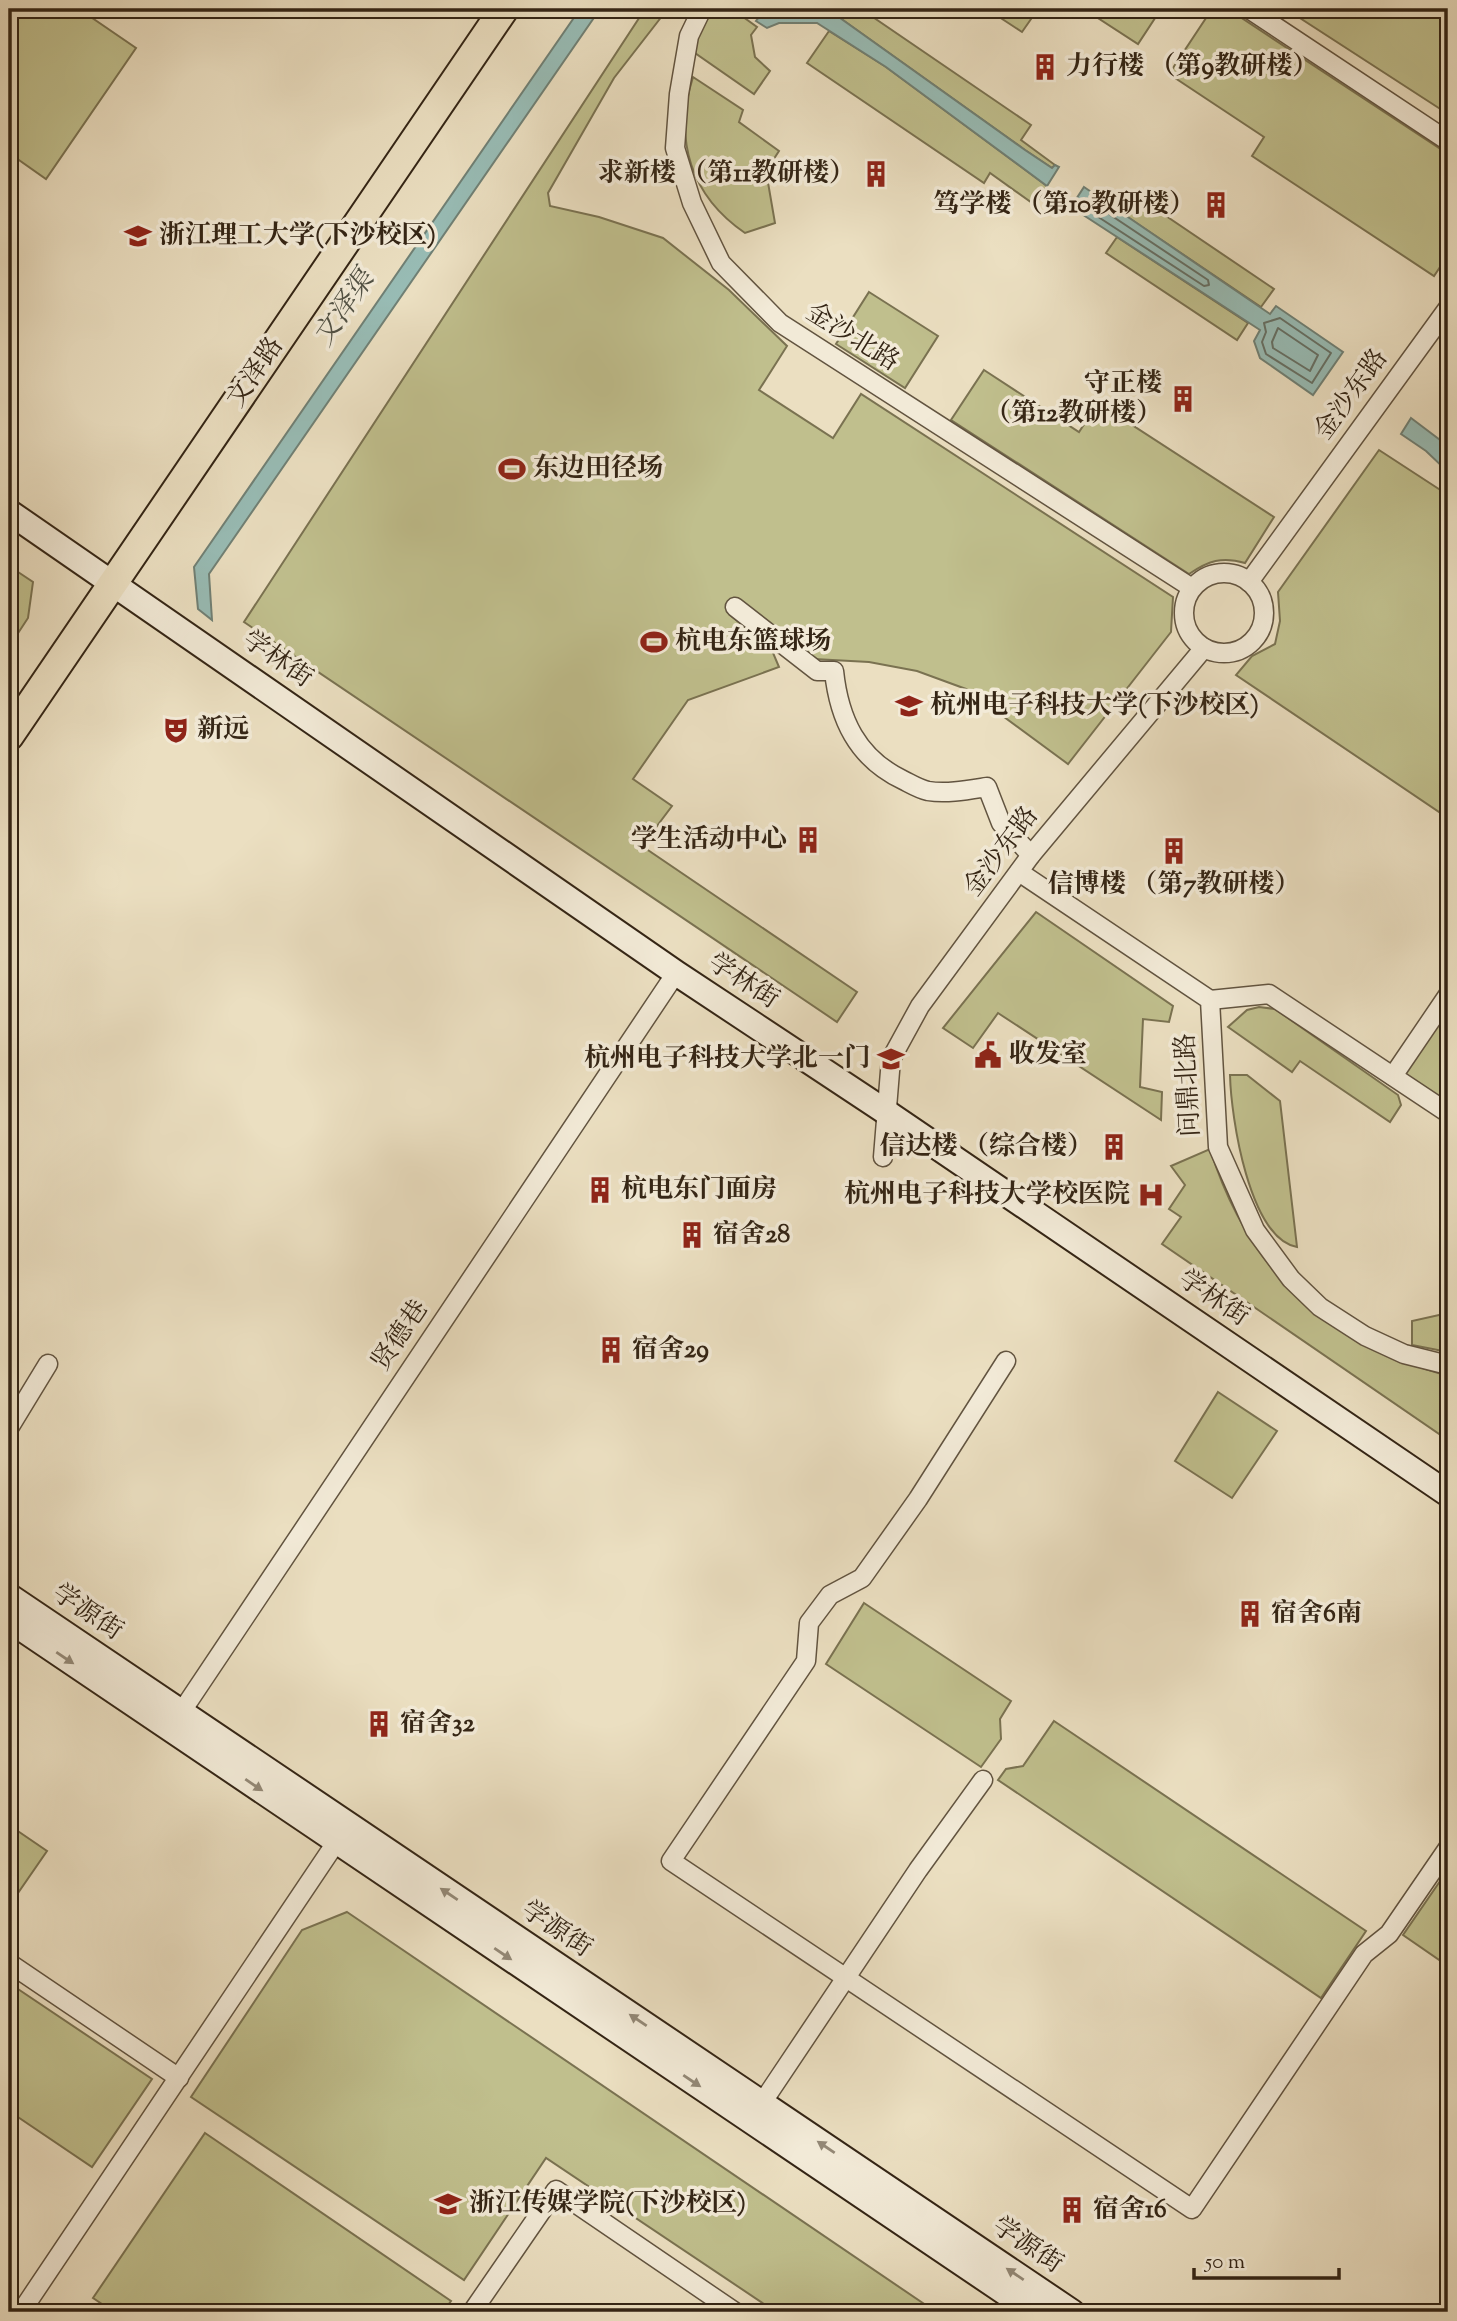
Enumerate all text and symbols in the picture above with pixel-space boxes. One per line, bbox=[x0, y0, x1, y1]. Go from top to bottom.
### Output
place label: 力行楼 （第9教研楼） bbox=[1066, 49, 1318, 86]
building icon: 力行楼 （第9教研楼） bbox=[1030, 52, 1060, 82]
place label: 求新楼 （第11教研楼） bbox=[598, 156, 855, 193]
building icon: 求新楼 （第11教研楼） bbox=[861, 159, 891, 189]
place label: 笃学楼 （第10教研楼） bbox=[933, 187, 1195, 224]
building icon: 笃学楼 （第10教研楼） bbox=[1201, 190, 1231, 220]
place label: 浙江理工大学(下沙校区) bbox=[159, 218, 436, 255]
school or university icon: 浙江理工大学(下沙校区) bbox=[123, 221, 153, 251]
water label: 文泽渠 bbox=[305, 260, 387, 355]
street label: 金沙北路 bbox=[798, 295, 906, 381]
street label: 文泽路 bbox=[219, 330, 293, 416]
street label: 金沙东路 bbox=[1306, 342, 1398, 448]
place label: 守正楼 （第12教研楼） bbox=[985, 366, 1162, 433]
building icon: 守正楼 （第12教研楼） bbox=[1168, 384, 1198, 414]
place label: 东边田径场 bbox=[533, 451, 663, 488]
sports icon: 东边田径场 bbox=[497, 454, 527, 484]
street label: 学林街 bbox=[234, 622, 320, 698]
place label: 杭电东篮球场 bbox=[675, 624, 831, 661]
sports icon: 杭电东篮球场 bbox=[639, 627, 669, 657]
place label: 杭州电子科技大学(下沙校区) bbox=[930, 688, 1259, 725]
school or university icon: 杭州电子科技大学(下沙校区) bbox=[894, 691, 924, 721]
place label: 新远 bbox=[197, 712, 249, 749]
theatre icon: 新远 bbox=[161, 715, 191, 745]
street label: 金沙东路 bbox=[956, 799, 1048, 905]
place label: 学生活动中心 bbox=[631, 822, 787, 859]
building icon: 学生活动中心 bbox=[793, 825, 823, 855]
building icon: 信博楼 （第7教研楼） bbox=[1159, 836, 1189, 866]
place label: 信博楼 （第7教研楼） bbox=[1048, 867, 1300, 904]
street label: 学林街 bbox=[700, 945, 786, 1019]
street label: 问鼎北路 bbox=[1168, 1032, 1210, 1138]
place label: 收发室 bbox=[1009, 1037, 1087, 1074]
public building icon: 收发室 bbox=[973, 1040, 1003, 1070]
place label: 杭州电子科技大学北一门 bbox=[584, 1041, 870, 1078]
school or university icon: 杭州电子科技大学北一门 bbox=[876, 1044, 906, 1074]
place label: 信达楼 （综合楼） bbox=[879, 1129, 1093, 1166]
building icon: 信达楼 （综合楼） bbox=[1099, 1132, 1129, 1162]
place label: 杭电东门面房 bbox=[621, 1172, 777, 1209]
building icon: 杭电东门面房 bbox=[585, 1175, 615, 1205]
place label: 杭州电子科技大学校医院 bbox=[844, 1177, 1130, 1214]
hospital icon: 杭州电子科技大学校医院 bbox=[1136, 1180, 1166, 1210]
place label: 宿舍28 bbox=[713, 1217, 790, 1254]
building icon: 宿舍28 bbox=[677, 1220, 707, 1250]
street label: 学林街 bbox=[1170, 1262, 1256, 1336]
street label: 贤德巷 bbox=[364, 1293, 438, 1379]
place label: 宿舍29 bbox=[632, 1332, 709, 1369]
building icon: 宿舍29 bbox=[596, 1335, 626, 1365]
street label: 学源街 bbox=[44, 1576, 130, 1650]
place label: 宿舍6南 bbox=[1271, 1596, 1362, 1633]
building icon: 宿舍6南 bbox=[1235, 1599, 1265, 1629]
one-way arrow bbox=[56, 1651, 74, 1665]
place label: 宿舍32 bbox=[400, 1706, 476, 1743]
building icon: 宿舍32 bbox=[364, 1709, 394, 1739]
one-way arrow bbox=[245, 1778, 263, 1792]
one-way arrow bbox=[439, 1887, 459, 1900]
street label: 学源街 bbox=[513, 1893, 599, 1967]
one-way arrow bbox=[494, 1947, 512, 1961]
one-way arrow bbox=[628, 2014, 647, 2027]
one-way arrow bbox=[682, 2074, 701, 2087]
one-way arrow bbox=[817, 2141, 836, 2154]
place label: 浙江传媒学院(下沙校区) bbox=[469, 2186, 746, 2223]
school or university icon: 浙江传媒学院(下沙校区) bbox=[433, 2189, 463, 2219]
place label: 宿舍16 bbox=[1093, 2192, 1167, 2229]
building icon: 宿舍16 bbox=[1057, 2195, 1087, 2225]
street label: 学源街 bbox=[984, 2209, 1070, 2283]
scale bar bbox=[1194, 2237, 1340, 2281]
text: 50 m bbox=[1204, 2248, 1245, 2278]
one-way arrow bbox=[1006, 2267, 1024, 2281]

